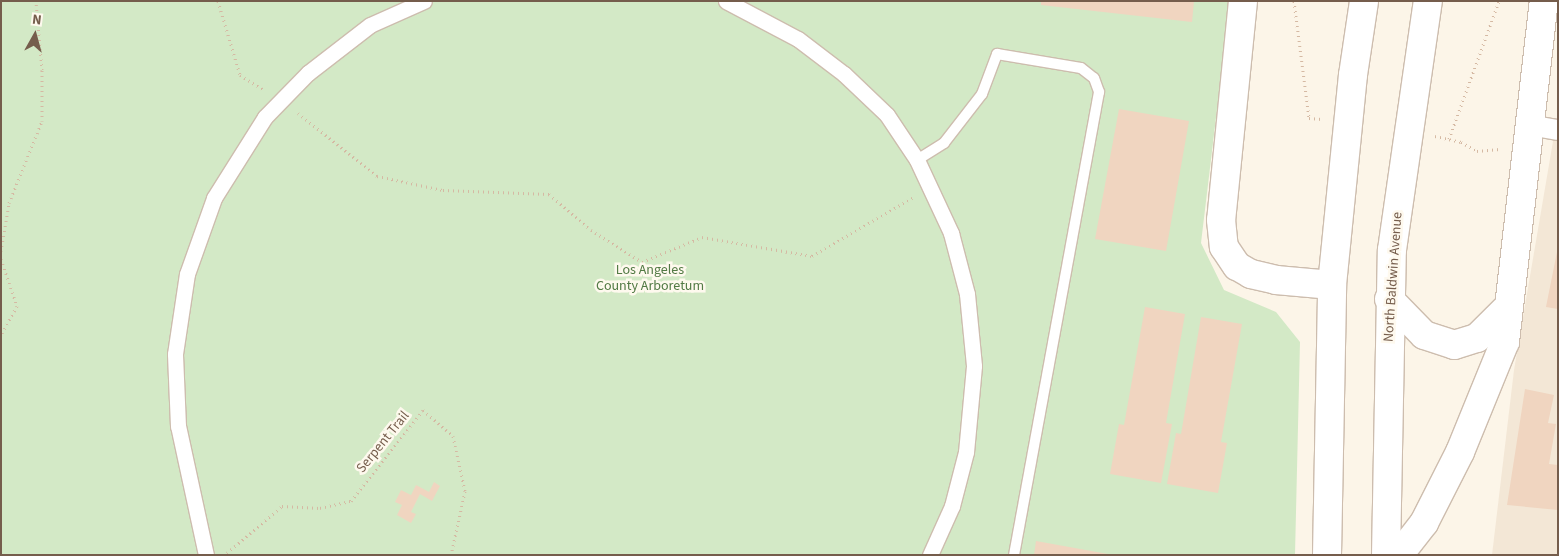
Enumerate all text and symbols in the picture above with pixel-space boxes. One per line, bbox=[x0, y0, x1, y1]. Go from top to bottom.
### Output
north arrow bbox=[10, 10, 60, 60]
text: N bbox=[31, 10, 43, 31]
street label: North Baldwin Avenue bbox=[1380, 211, 1406, 343]
park label: Los Angeles County Arboretum bbox=[596, 262, 704, 294]
street label: Serpent Trail bbox=[353, 408, 413, 476]

